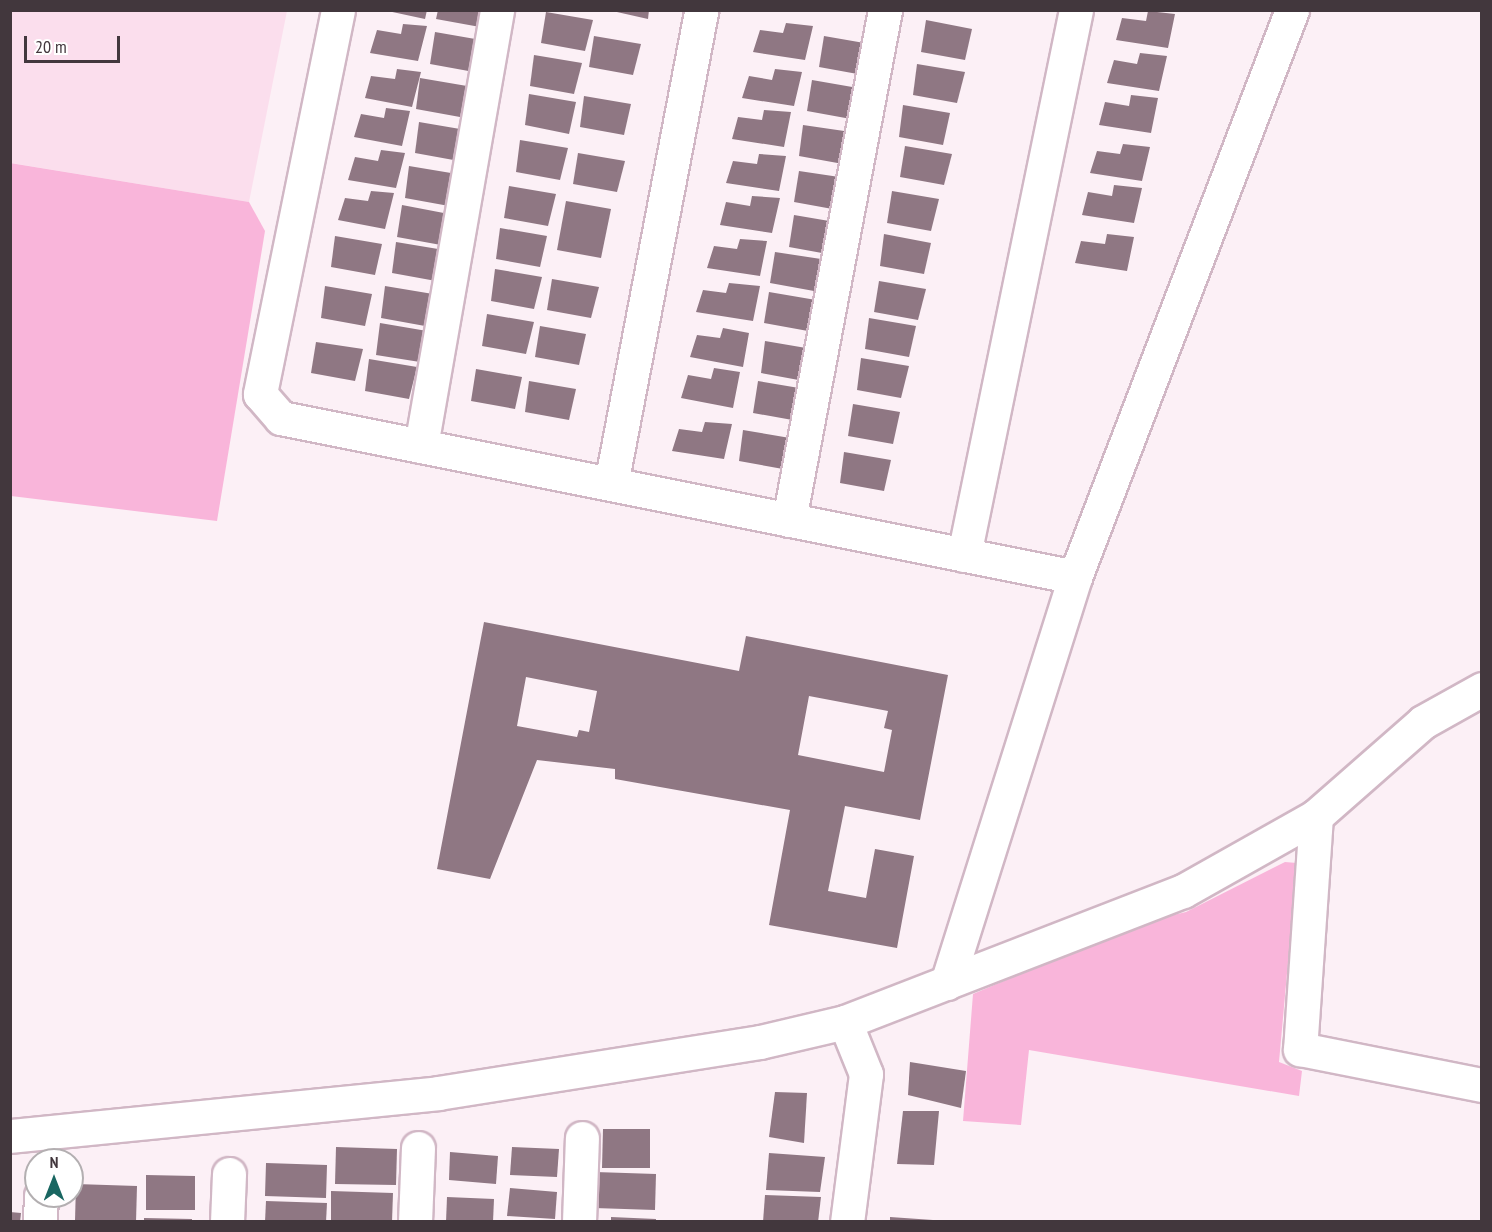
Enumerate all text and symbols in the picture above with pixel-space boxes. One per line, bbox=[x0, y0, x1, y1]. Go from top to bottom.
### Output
scale bar bbox=[27, 24, 123, 62]
text: 20 m bbox=[35, 35, 67, 58]
north arrow bbox=[24, 1148, 84, 1208]
text: N bbox=[50, 1152, 58, 1172]

